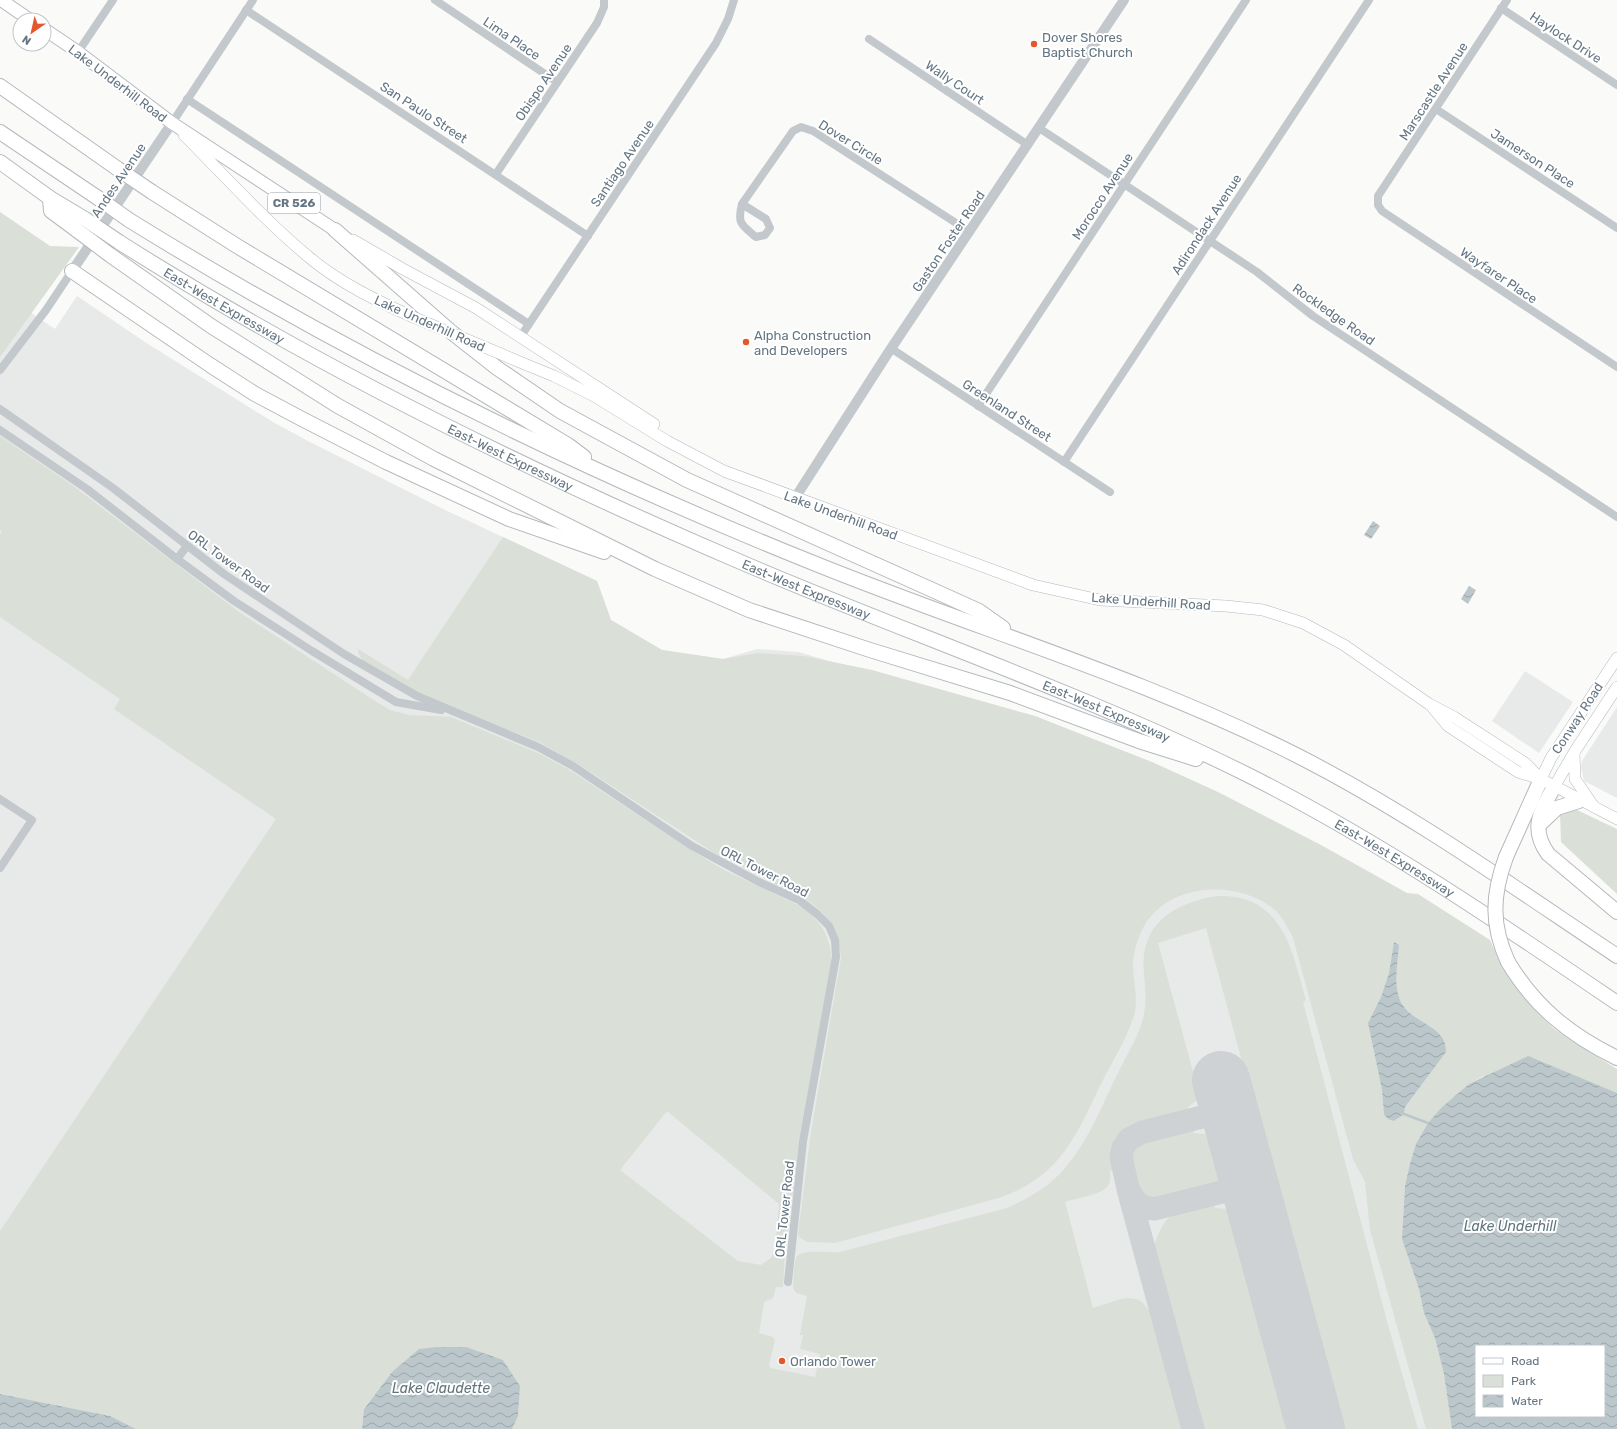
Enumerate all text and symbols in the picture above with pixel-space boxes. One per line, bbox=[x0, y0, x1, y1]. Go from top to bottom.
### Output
street label: Haylock Drive bbox=[1527, 9, 1604, 66]
north arrow bbox=[12, 12, 52, 52]
street label: Lima Place bbox=[480, 14, 543, 63]
place label: Dover Shores Baptist Church bbox=[1042, 30, 1133, 60]
text: N bbox=[20, 32, 34, 47]
marker: Dover Shores Baptist Church bbox=[1029, 39, 1039, 49]
street label: Marscastle Avenue bbox=[1396, 39, 1471, 143]
street label: Lake Underhill Road bbox=[65, 41, 170, 125]
street label: Obispo Avenue bbox=[512, 41, 575, 124]
street label: Wally Court bbox=[923, 57, 987, 108]
street label: San Paulo Street bbox=[377, 79, 470, 146]
street label: Santiago Avenue bbox=[588, 117, 658, 210]
street label: Dover Circle bbox=[816, 117, 885, 168]
street label: Jamerson Place bbox=[1488, 126, 1578, 191]
street label: Andes Avenue bbox=[88, 140, 149, 220]
street label: Morocco Avenue bbox=[1069, 150, 1136, 242]
street label: Adirondack Avenue bbox=[1168, 171, 1244, 277]
street label: Gaston Foster Road bbox=[909, 188, 988, 295]
road number: CR 526 bbox=[268, 193, 320, 213]
street label: Wayfarer Place bbox=[1457, 244, 1540, 307]
street label: East-West Expressway bbox=[161, 265, 287, 347]
street label: Rockledge Road bbox=[1289, 280, 1378, 349]
street label: Lake Underhill Road bbox=[372, 292, 488, 355]
place label: Alpha Construction and Developers bbox=[754, 328, 871, 358]
marker: Alpha Construction and Developers bbox=[741, 337, 751, 347]
street label: Greenland Street bbox=[960, 376, 1054, 445]
street label: East-West Expressway bbox=[445, 421, 575, 494]
street label: Lake Underhill Road bbox=[782, 488, 900, 543]
street label: ORL Tower Road bbox=[185, 527, 272, 596]
street label: East-West Expressway bbox=[740, 557, 873, 623]
street label: Lake Underhill Road bbox=[1091, 590, 1211, 613]
street label: East-West Expressway bbox=[1040, 678, 1173, 745]
street label: Conway Road bbox=[1549, 680, 1606, 757]
street label: East-West Expressway bbox=[1332, 816, 1457, 901]
street label: ORL Tower Road bbox=[718, 843, 811, 900]
street label: ORL Tower Road bbox=[772, 1160, 797, 1258]
water label: Lake Underhill bbox=[1464, 1218, 1557, 1235]
legend bbox=[1475, 1345, 1605, 1417]
place label: Orlando Tower bbox=[790, 1354, 876, 1369]
text: Road bbox=[1511, 1354, 1539, 1368]
marker: Orlando Tower bbox=[777, 1356, 787, 1366]
text: Park bbox=[1511, 1374, 1537, 1388]
water label: Lake Claudette bbox=[392, 1380, 490, 1397]
text: Water bbox=[1511, 1394, 1543, 1408]

